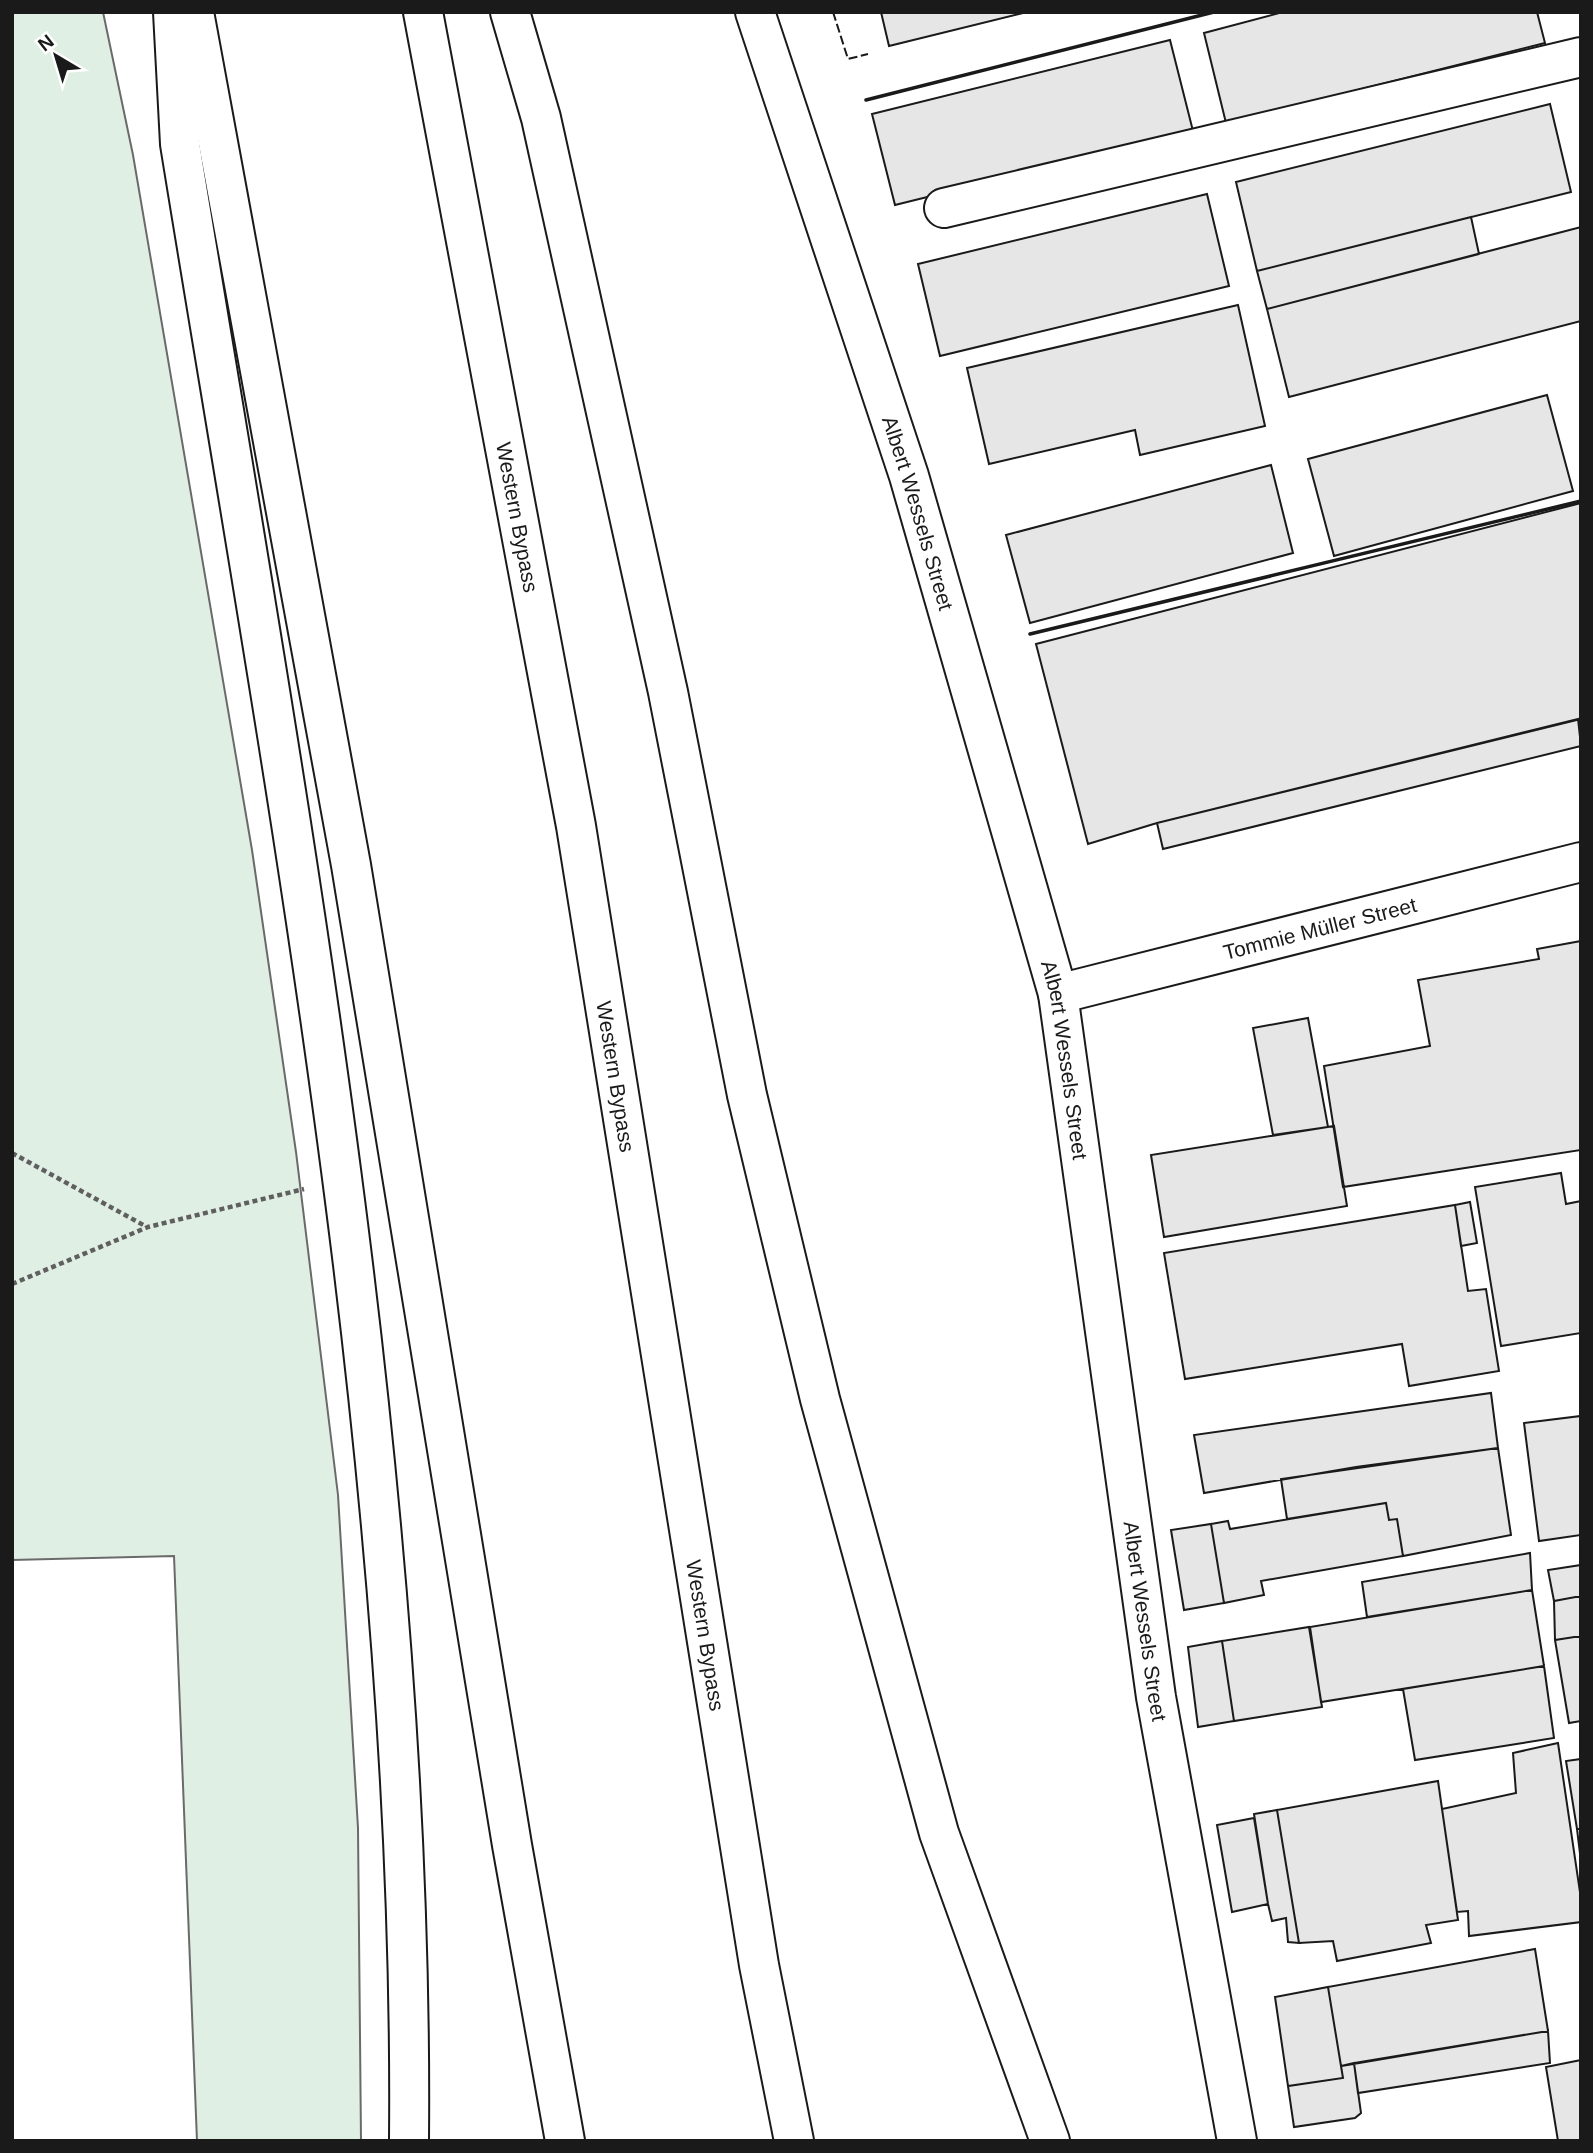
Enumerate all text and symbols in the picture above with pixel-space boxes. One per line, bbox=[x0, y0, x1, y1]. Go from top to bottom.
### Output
north arrow bbox=[21, 21, 91, 91]
text: N bbox=[34, 30, 58, 55]
street label: Albert Wessels Street bbox=[878, 413, 959, 613]
street label: Western Bypass bbox=[493, 440, 543, 594]
street label: Tommie Müller Street bbox=[1221, 892, 1419, 963]
street label: Albert Wessels Street bbox=[1037, 957, 1092, 1161]
street label: Western Bypass bbox=[593, 999, 640, 1154]
street label: Albert Wessels Street bbox=[1120, 1520, 1172, 1723]
street label: Western Bypass bbox=[683, 1558, 729, 1713]

